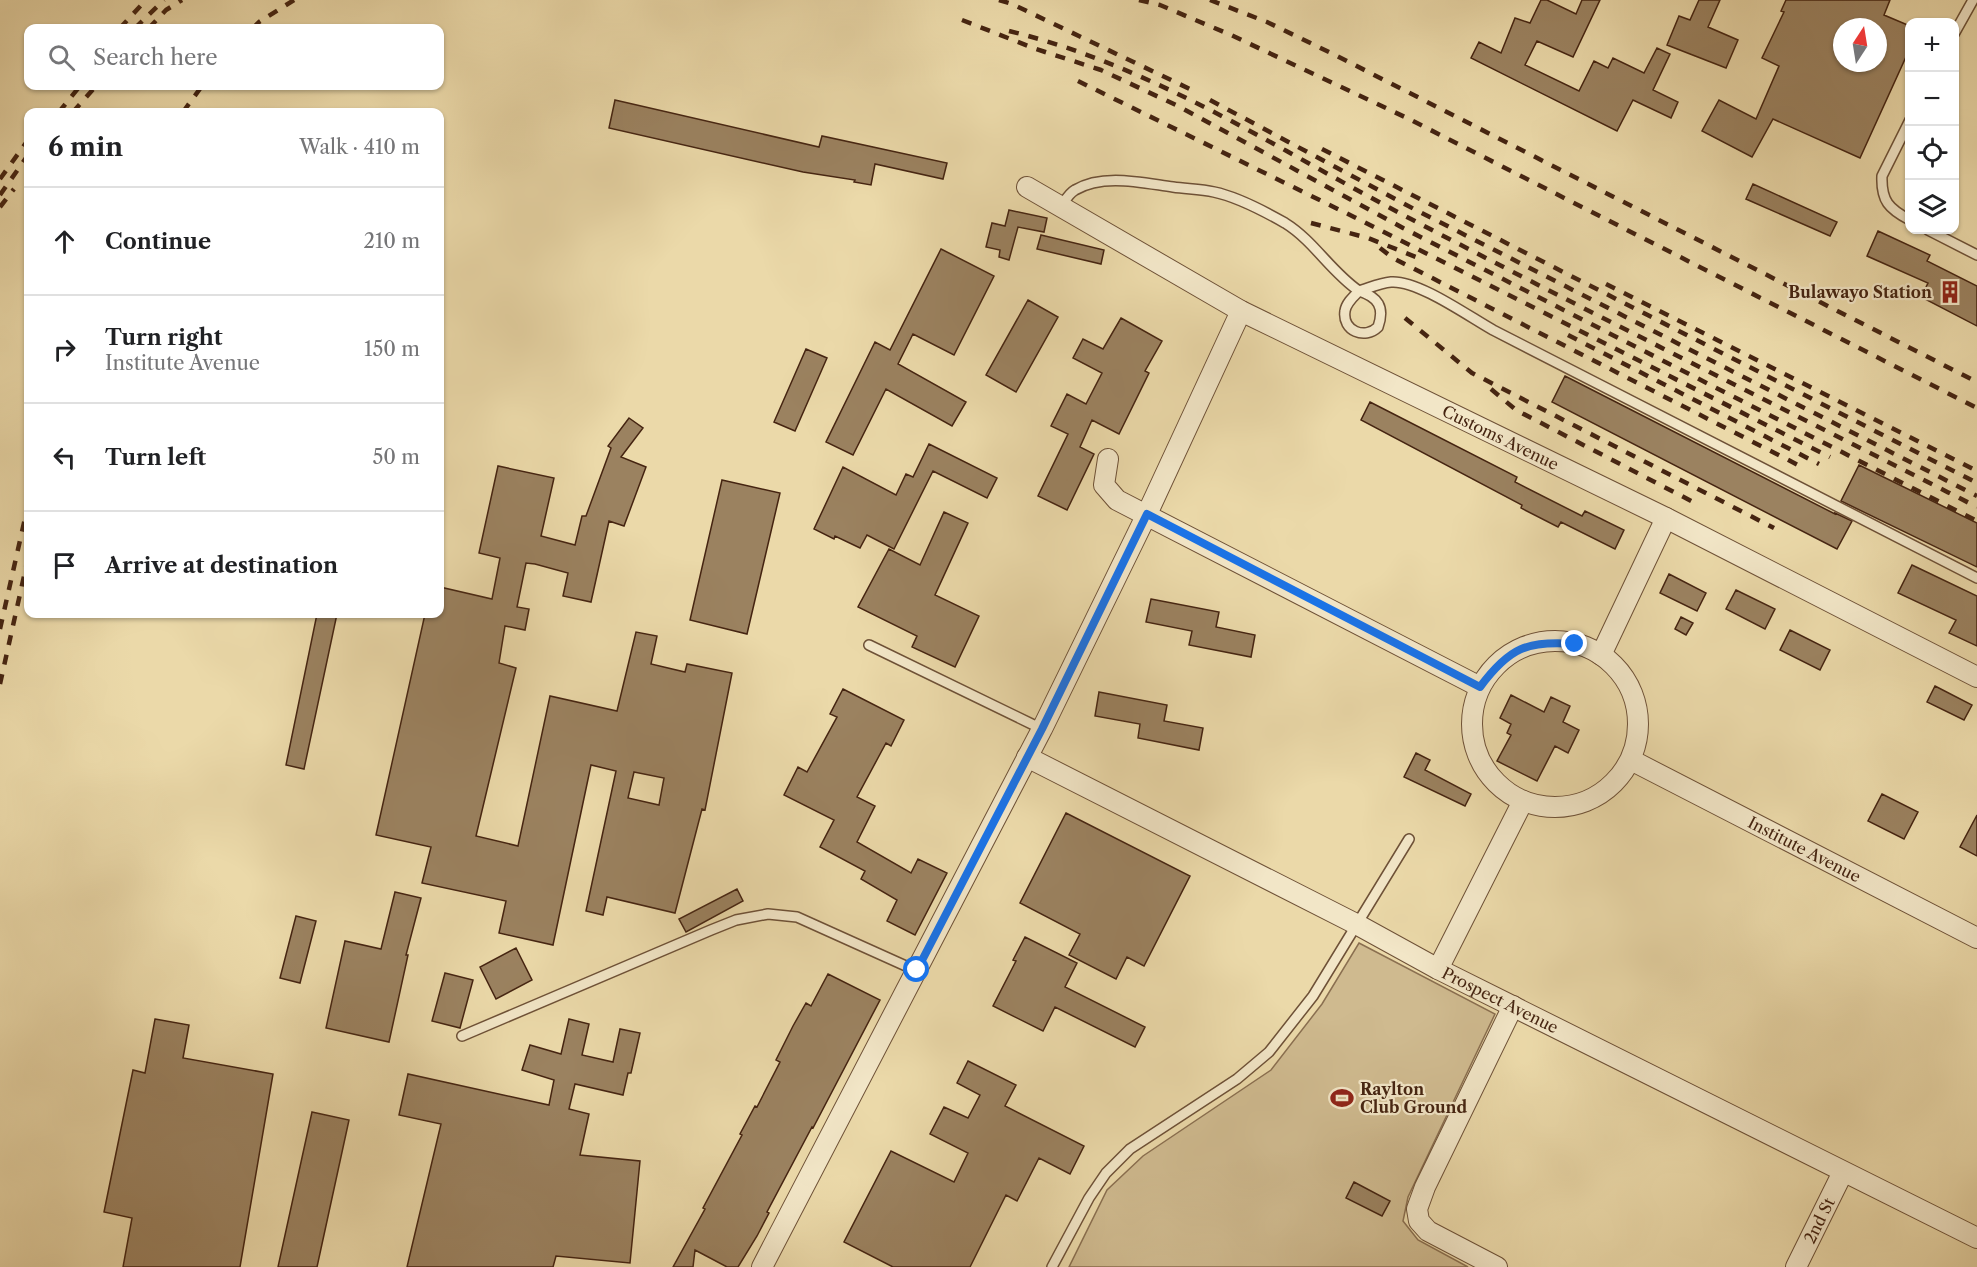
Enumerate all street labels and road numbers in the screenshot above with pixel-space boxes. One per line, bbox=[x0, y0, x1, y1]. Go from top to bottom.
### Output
street label: Customs Avenue bbox=[1439, 401, 1562, 474]
street label: Institute Avenue bbox=[1745, 812, 1864, 887]
street label: Prospect Avenue bbox=[1439, 963, 1562, 1037]
street label: 2nd St bbox=[1799, 1194, 1839, 1247]

